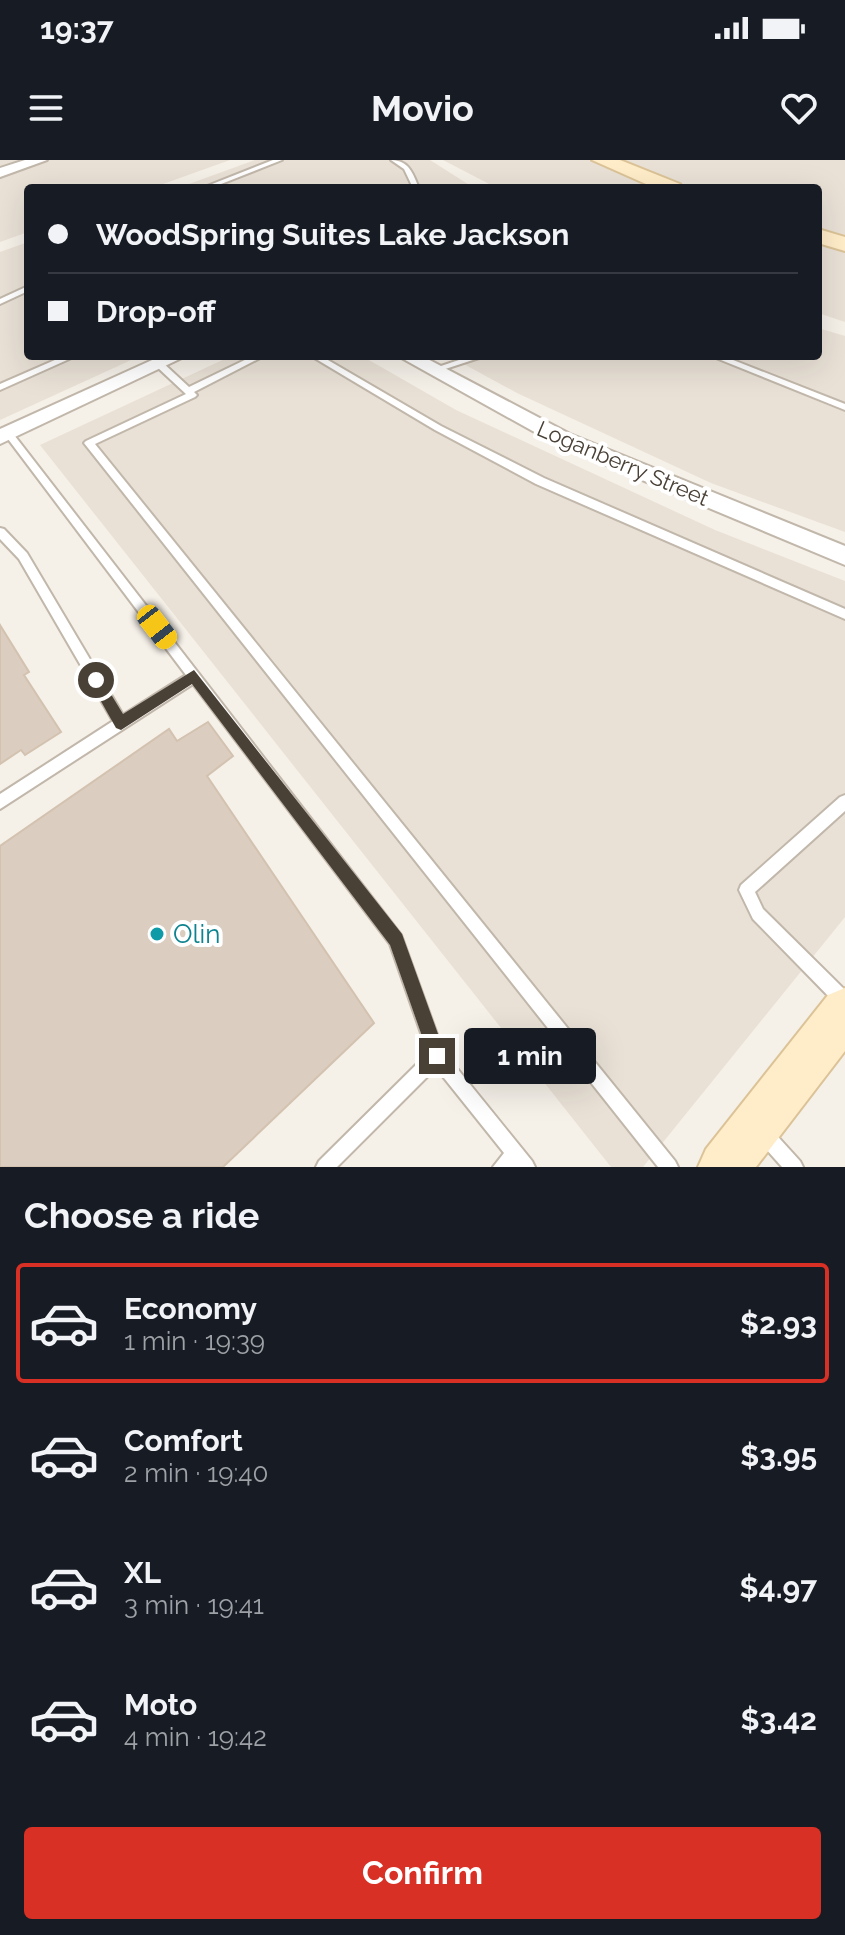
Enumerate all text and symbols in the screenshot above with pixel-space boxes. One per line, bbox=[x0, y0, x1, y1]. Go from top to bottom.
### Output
text: 19:37 bbox=[40, 11, 113, 46]
icon: menu bbox=[24, 86, 68, 130]
icon: heart bbox=[777, 86, 821, 130]
text: Movio bbox=[371, 87, 474, 129]
text: WoodSpring Suites Lake Jackson bbox=[96, 217, 569, 252]
text: Drop-off bbox=[96, 294, 216, 329]
street label: Loganberry Street bbox=[533, 415, 713, 511]
car bbox=[133, 601, 181, 653]
route start bbox=[78, 662, 114, 698]
place label: Olin bbox=[173, 919, 220, 949]
marker: Olin bbox=[148, 925, 166, 943]
callout: 1 min bbox=[465, 1028, 597, 1084]
route end bbox=[419, 1038, 455, 1074]
text: 1 min bbox=[497, 1041, 563, 1071]
text: Choose a ride bbox=[24, 1194, 259, 1236]
icon: car bbox=[28, 1287, 100, 1359]
text: Economy bbox=[124, 1291, 257, 1326]
text: $2.93 bbox=[740, 1306, 817, 1341]
text: 1 min · 19:39 bbox=[124, 1326, 265, 1356]
icon: car bbox=[28, 1419, 100, 1491]
text: Comfort bbox=[124, 1423, 243, 1458]
text: $3.95 bbox=[740, 1438, 817, 1473]
text: 2 min · 19:40 bbox=[124, 1458, 268, 1488]
icon: car bbox=[28, 1551, 100, 1623]
text: XL bbox=[124, 1555, 161, 1590]
text: $4.97 bbox=[740, 1570, 817, 1605]
text: 3 min · 19:41 bbox=[124, 1590, 264, 1620]
icon: car bbox=[28, 1683, 100, 1755]
text: Moto bbox=[124, 1687, 197, 1722]
text: $3.42 bbox=[741, 1702, 817, 1737]
text: 4 min · 19:42 bbox=[124, 1722, 267, 1752]
button: Confirm bbox=[24, 1827, 821, 1919]

